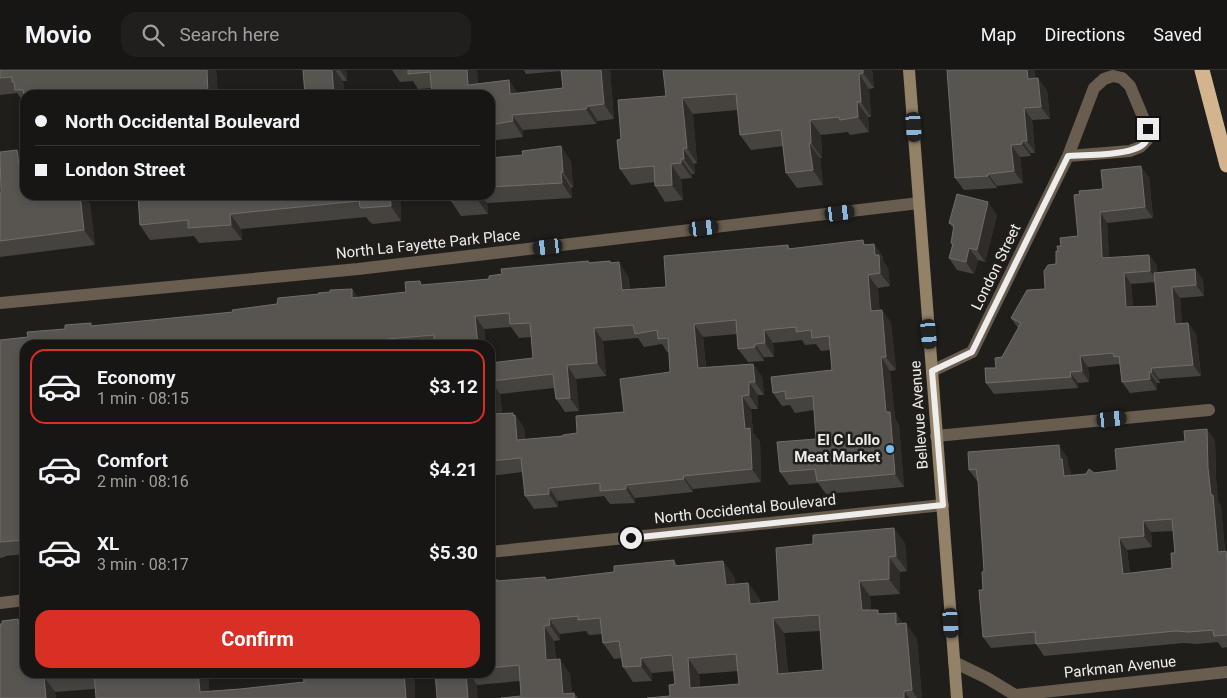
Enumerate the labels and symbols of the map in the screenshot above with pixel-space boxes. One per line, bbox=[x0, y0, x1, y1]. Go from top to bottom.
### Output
car bbox=[905, 112, 922, 142]
route end bbox=[1137, 118, 1159, 140]
car bbox=[824, 204, 855, 222]
car bbox=[688, 219, 719, 237]
street label: London Street bbox=[967, 221, 1025, 313]
street label: North La Fayette Park Place bbox=[335, 225, 521, 263]
car bbox=[532, 238, 563, 256]
car bbox=[920, 318, 937, 350]
street label: Bellevue Avenue bbox=[906, 360, 932, 470]
car bbox=[1096, 410, 1127, 428]
place label: El C Lollo Meat Market bbox=[794, 431, 880, 466]
marker: El C Lollo Meat Market bbox=[884, 443, 896, 455]
street label: North Occidental Boulevard bbox=[653, 490, 837, 528]
route start bbox=[620, 527, 642, 549]
car bbox=[942, 608, 959, 638]
street label: Parkman Avenue bbox=[1063, 652, 1177, 682]

